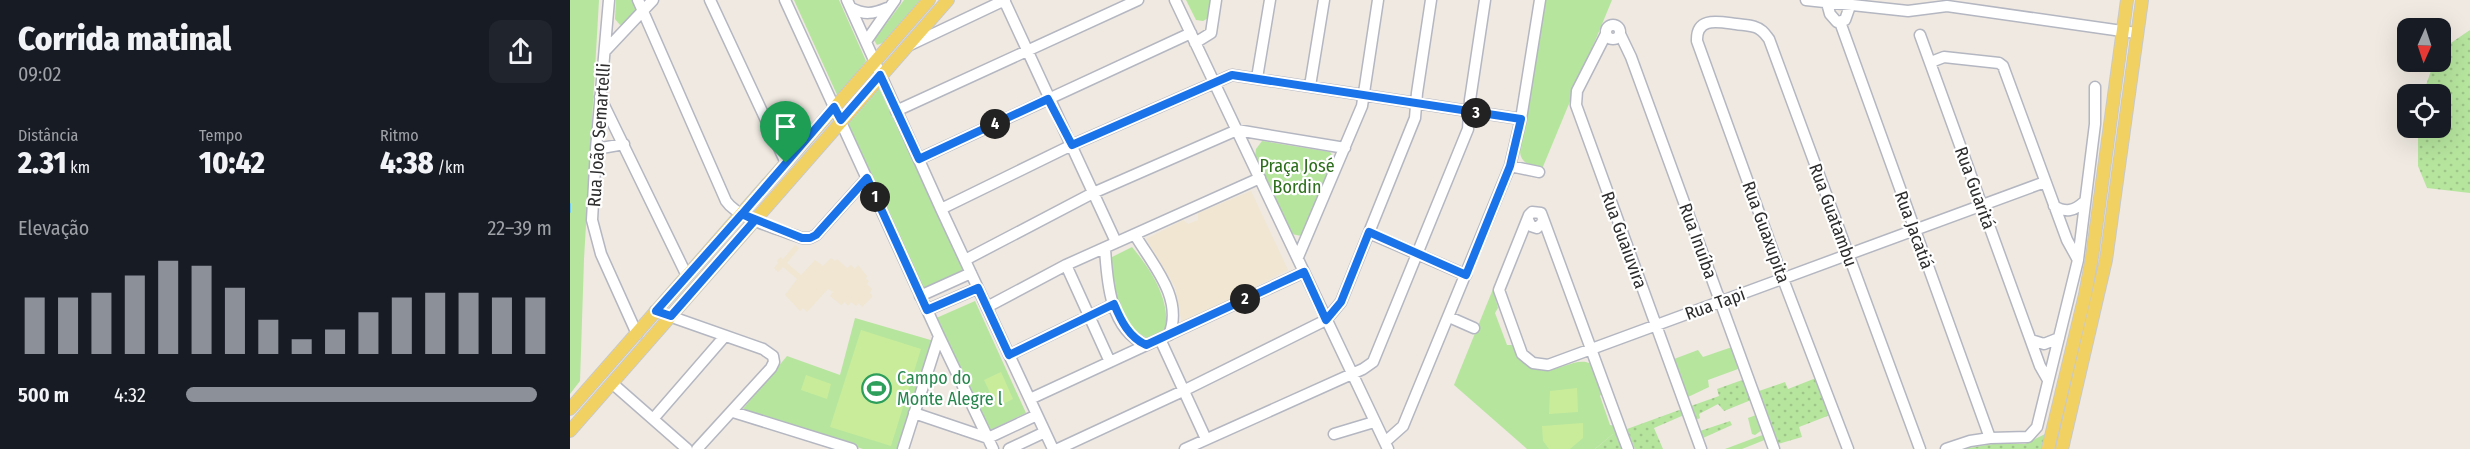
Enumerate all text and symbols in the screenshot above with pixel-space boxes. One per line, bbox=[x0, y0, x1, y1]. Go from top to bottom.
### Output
north arrow bbox=[2397, 18, 2451, 72]
map controls bbox=[2397, 18, 2451, 138]
text: Corrida matinal bbox=[18, 19, 231, 59]
button: share bbox=[489, 20, 552, 83]
text: 09:02 bbox=[18, 62, 61, 86]
street label: Rua João Semartelli bbox=[583, 62, 615, 208]
button: locate bbox=[2397, 84, 2451, 138]
pin: 3 bbox=[1461, 98, 1491, 128]
pin bbox=[760, 101, 811, 163]
text: 3 bbox=[1472, 103, 1480, 122]
pin: 4 bbox=[980, 109, 1010, 139]
icon: arrive bbox=[769, 110, 802, 143]
text: 4 bbox=[991, 114, 999, 133]
text: Distância bbox=[18, 126, 78, 145]
text: Tempo bbox=[199, 126, 243, 145]
text: Ritmo bbox=[380, 126, 419, 145]
street label: Rua Guaritá bbox=[1950, 144, 2000, 232]
text: 2.31 bbox=[18, 145, 66, 181]
text: 10:42 bbox=[199, 145, 265, 181]
text: 4:38 bbox=[380, 145, 434, 181]
park label: Praça José Bordin bbox=[1259, 155, 1335, 198]
text: km bbox=[66, 158, 90, 177]
text: /km bbox=[434, 158, 465, 177]
street label: Rua Guatambu bbox=[1804, 160, 1862, 270]
street label: Rua Guaxupita bbox=[1737, 178, 1795, 286]
pin: 1 bbox=[860, 182, 890, 212]
text: 1 bbox=[872, 187, 878, 206]
street label: Rua Guaiuvira bbox=[1596, 188, 1652, 292]
street label: Rua Jacatiá bbox=[1890, 188, 1938, 272]
street label: Rua Inuíba bbox=[1674, 200, 1722, 282]
text: Elevação bbox=[18, 216, 89, 240]
text: 22–39 m bbox=[487, 216, 552, 240]
street label: Rua Tapi bbox=[1682, 283, 1748, 325]
pin: 2 bbox=[1230, 284, 1260, 314]
text: 2 bbox=[1241, 289, 1249, 308]
place label: Campo do Monte Alegre l bbox=[897, 367, 1003, 410]
sports icon: Campo do Monte Alegre l bbox=[860, 372, 892, 404]
text: 500 m bbox=[18, 383, 69, 407]
text: 4:32 bbox=[114, 383, 146, 407]

